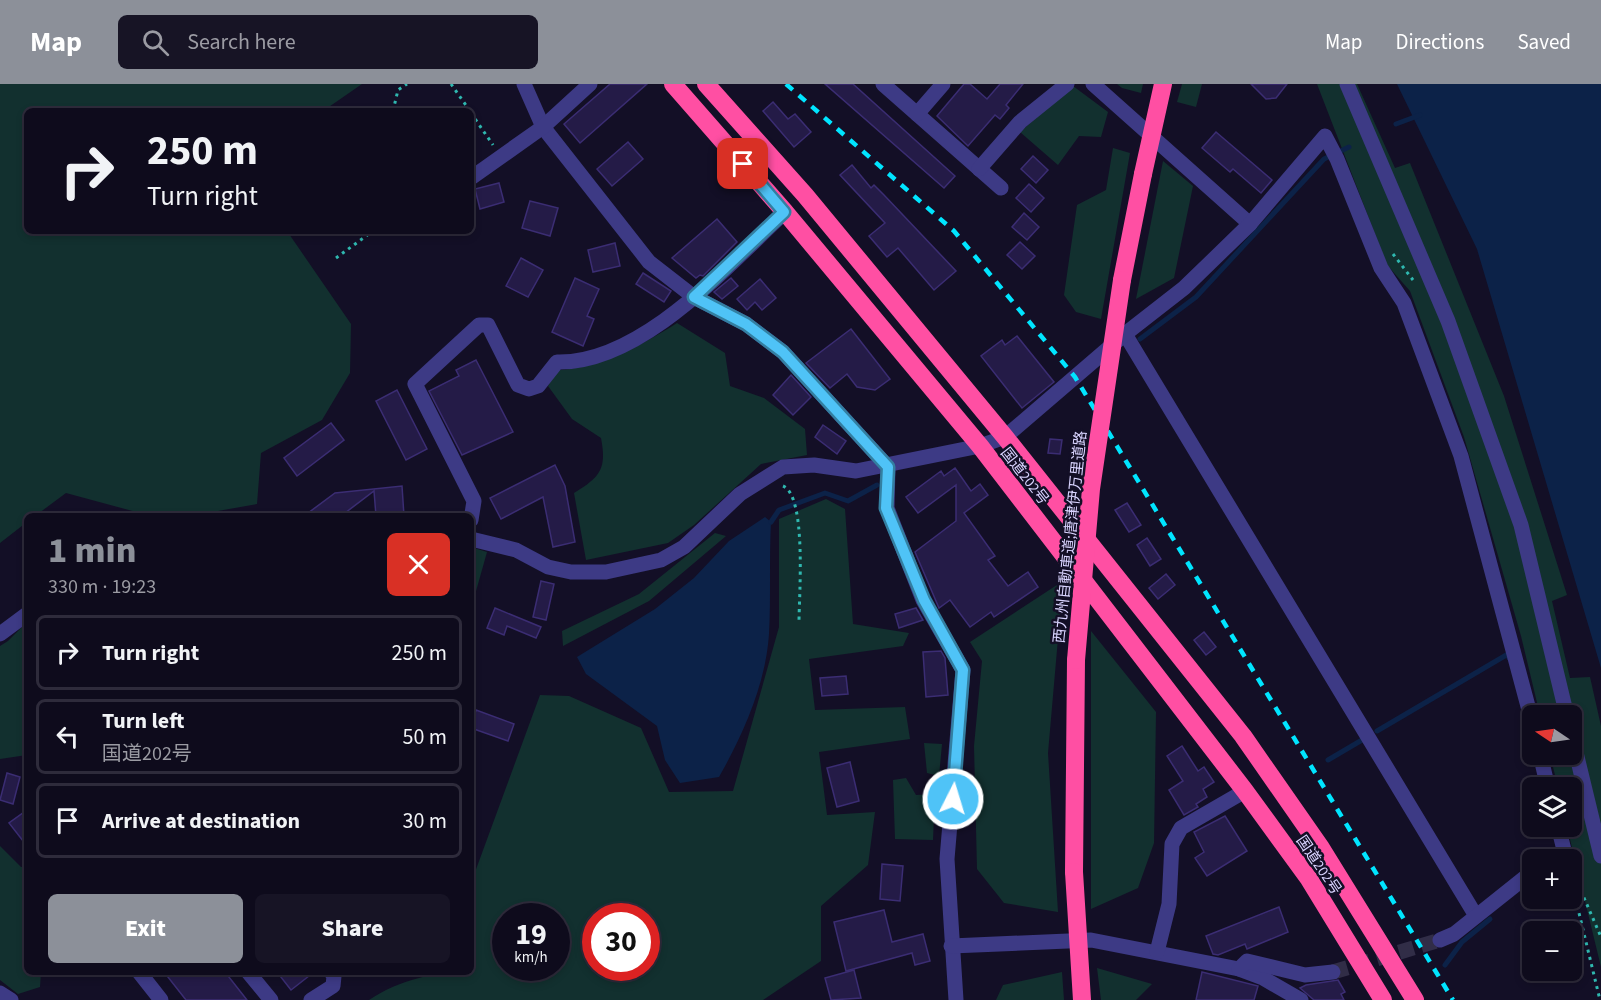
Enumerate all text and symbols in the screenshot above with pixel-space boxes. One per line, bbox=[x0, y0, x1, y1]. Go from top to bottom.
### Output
search box bbox=[118, 15, 538, 69]
text: Map bbox=[30, 22, 82, 62]
icon: search bbox=[139, 26, 172, 59]
text: Search here bbox=[187, 26, 296, 58]
text: Map bbox=[1325, 27, 1363, 57]
text: Directions bbox=[1396, 27, 1484, 57]
text: Saved bbox=[1517, 27, 1571, 57]
text: 250 m bbox=[147, 121, 258, 181]
icon: right bbox=[48, 132, 126, 210]
pin bbox=[717, 138, 768, 189]
icon: arrive bbox=[726, 147, 759, 180]
text: Turn right bbox=[147, 177, 258, 216]
street label: 西九州自動車道;唐津伊万里道路 bbox=[1049, 430, 1092, 644]
street label: 国道202号 bbox=[996, 443, 1054, 509]
text: 1 min bbox=[48, 525, 136, 576]
button: close bbox=[387, 533, 450, 596]
text: 330 m · 19:23 bbox=[48, 573, 156, 601]
icon: right bbox=[51, 636, 84, 669]
text: Turn right bbox=[102, 637, 199, 669]
text: 250 m bbox=[392, 637, 447, 669]
text: Turn left bbox=[102, 705, 184, 737]
north arrow bbox=[1522, 705, 1582, 765]
map controls bbox=[1522, 705, 1582, 981]
icon: left bbox=[51, 720, 84, 753]
text: 50 m bbox=[402, 721, 447, 753]
text: 国道202号 bbox=[102, 740, 192, 768]
position arrow bbox=[921, 767, 985, 831]
button: layers bbox=[1522, 777, 1582, 837]
icon: arrive bbox=[51, 804, 84, 837]
text: Arrive at destination bbox=[102, 805, 300, 837]
text: 30 m bbox=[402, 805, 447, 837]
street label: 国道202号 bbox=[1291, 831, 1346, 899]
button: + bbox=[1522, 849, 1582, 909]
button: Exit bbox=[48, 894, 243, 963]
button: Share bbox=[255, 894, 450, 963]
speed limit sign: 30 bbox=[582, 903, 660, 981]
text: 19 bbox=[515, 913, 547, 956]
button: − bbox=[1522, 921, 1582, 981]
text: km/h bbox=[514, 947, 548, 968]

